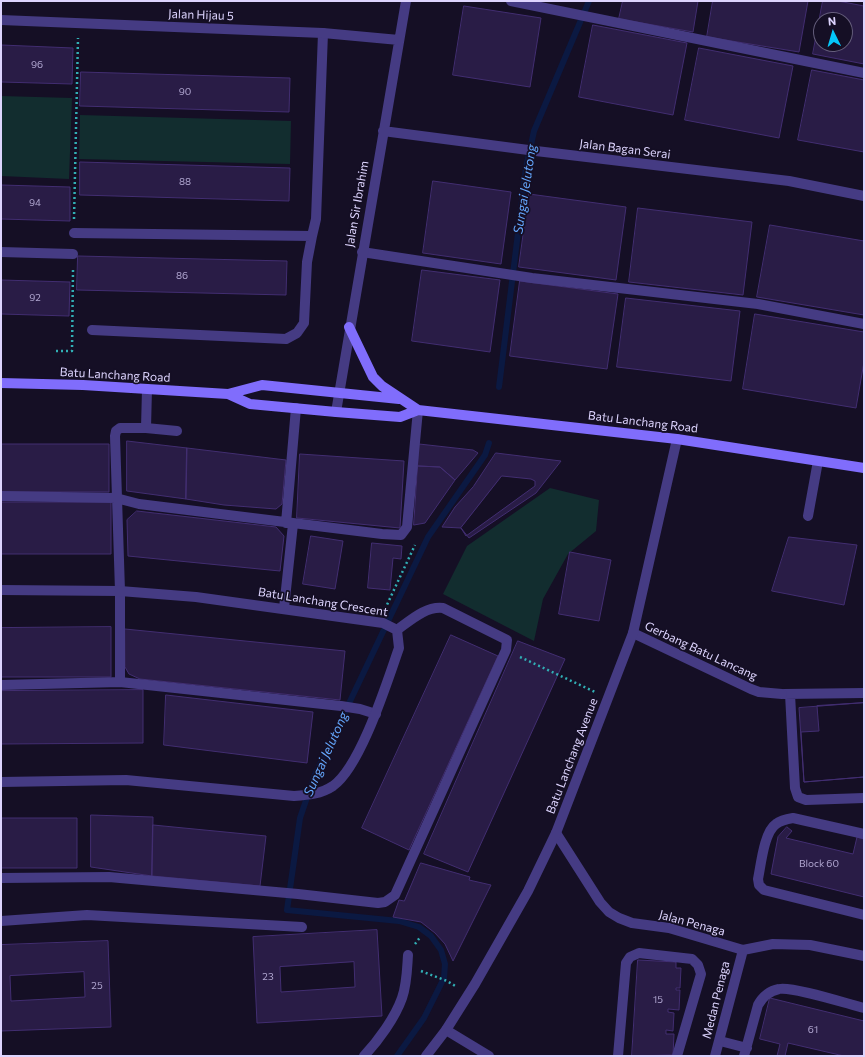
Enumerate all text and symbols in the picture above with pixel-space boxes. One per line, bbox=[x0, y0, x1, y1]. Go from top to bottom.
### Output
street label: Jalan Hijau 5 bbox=[168, 7, 234, 23]
north arrow bbox=[813, 12, 853, 52]
text: N bbox=[827, 14, 837, 27]
house number: 96 bbox=[31, 59, 43, 71]
house number: 90 bbox=[179, 86, 191, 98]
street label: Jalan Bagan Serai bbox=[579, 136, 671, 162]
water label: Sungai Jelutong bbox=[510, 143, 540, 235]
street label: Jalan Sir Ibrahim bbox=[342, 160, 372, 248]
house number: 88 bbox=[179, 176, 191, 188]
house number: 94 bbox=[29, 197, 41, 209]
house number: 86 bbox=[176, 270, 188, 282]
house number: 92 bbox=[29, 292, 41, 304]
street label: Batu Lanchang Road bbox=[59, 365, 171, 385]
street label: Batu Lanchang Road bbox=[587, 408, 699, 436]
street label: Batu Lanchang Crescent bbox=[257, 585, 389, 619]
street label: Gerbang Batu Lancang bbox=[642, 619, 760, 683]
street label: Batu Lanchang Avenue bbox=[543, 696, 601, 816]
water label: Sungai Jelutong bbox=[300, 709, 352, 799]
house number: Block 60 bbox=[799, 858, 839, 870]
street label: Jalan Penaga bbox=[657, 907, 727, 939]
street label: Medan Penaga bbox=[699, 960, 733, 1040]
house number: 23 bbox=[262, 971, 274, 983]
house number: 25 bbox=[91, 980, 103, 992]
house number: 15 bbox=[653, 994, 663, 1006]
house number: 61 bbox=[808, 1024, 818, 1036]

